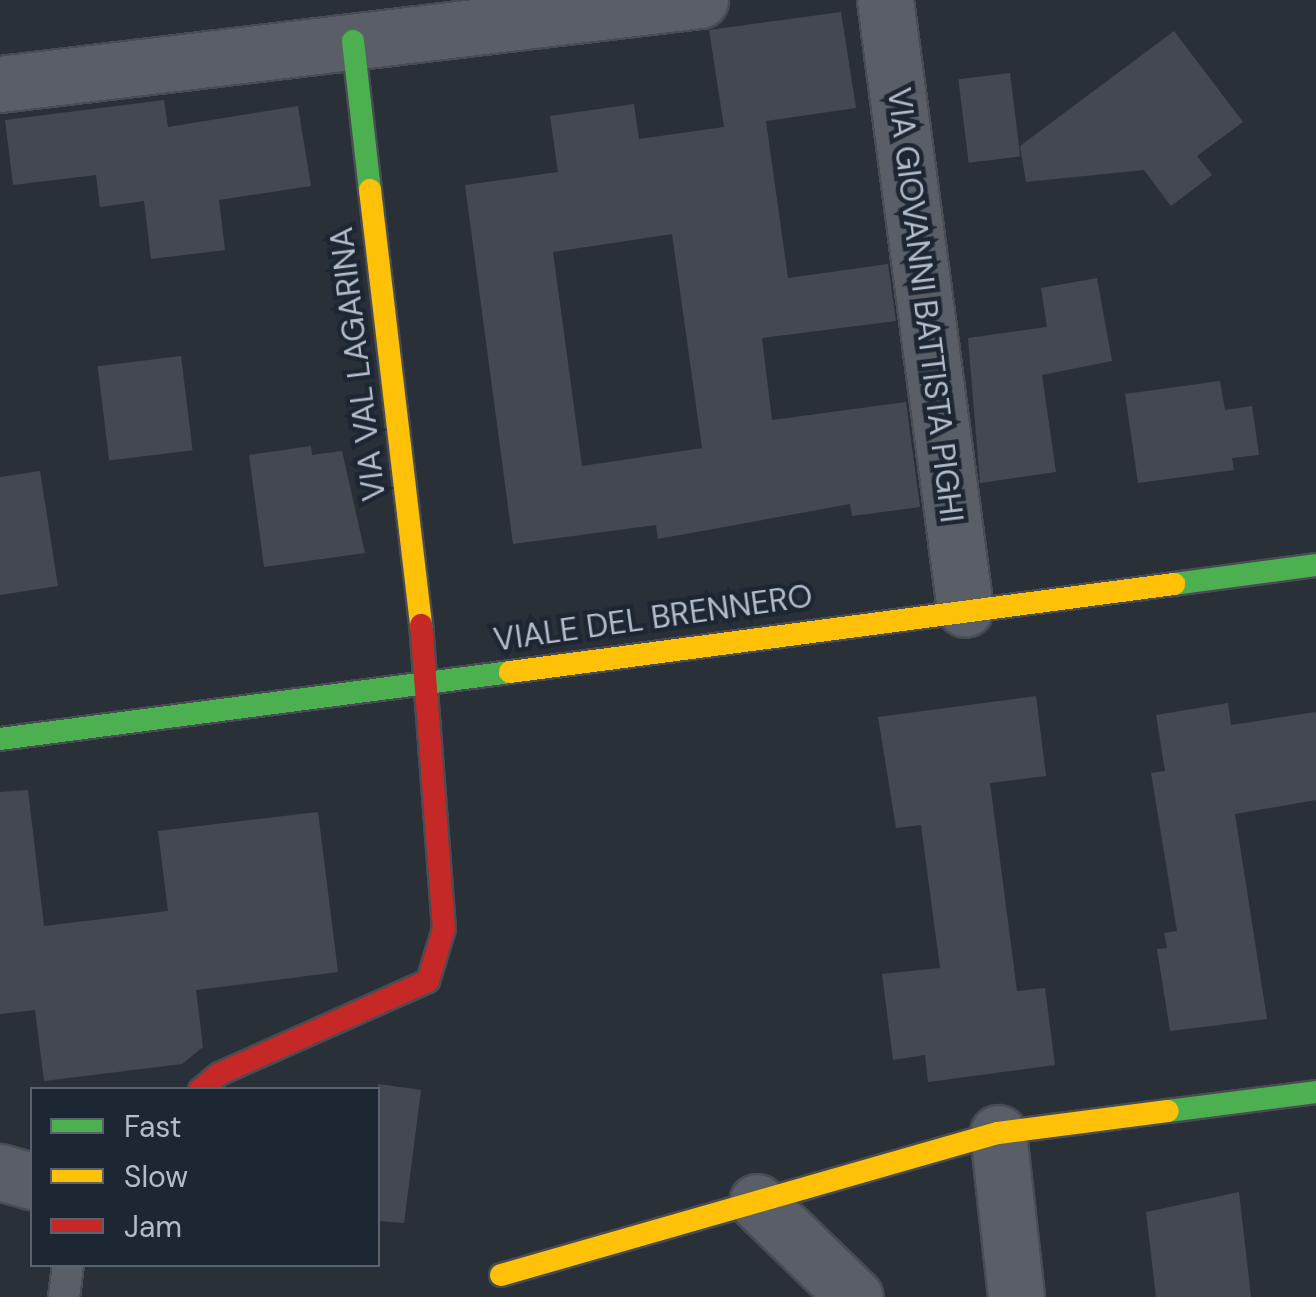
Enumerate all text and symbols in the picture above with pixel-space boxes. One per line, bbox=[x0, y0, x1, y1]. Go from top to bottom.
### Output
street label: VIA GIOVANNI BATTISTA PIGHI bbox=[879, 85, 971, 525]
street label: VIA VAL LAGARINA bbox=[322, 225, 394, 503]
street label: VIALE DEL BRENNERO bbox=[491, 577, 815, 659]
legend bbox=[30, 1087, 380, 1267]
text: Fast bbox=[124, 1107, 182, 1146]
text: Slow bbox=[124, 1157, 188, 1196]
text: Jam bbox=[124, 1207, 182, 1246]

